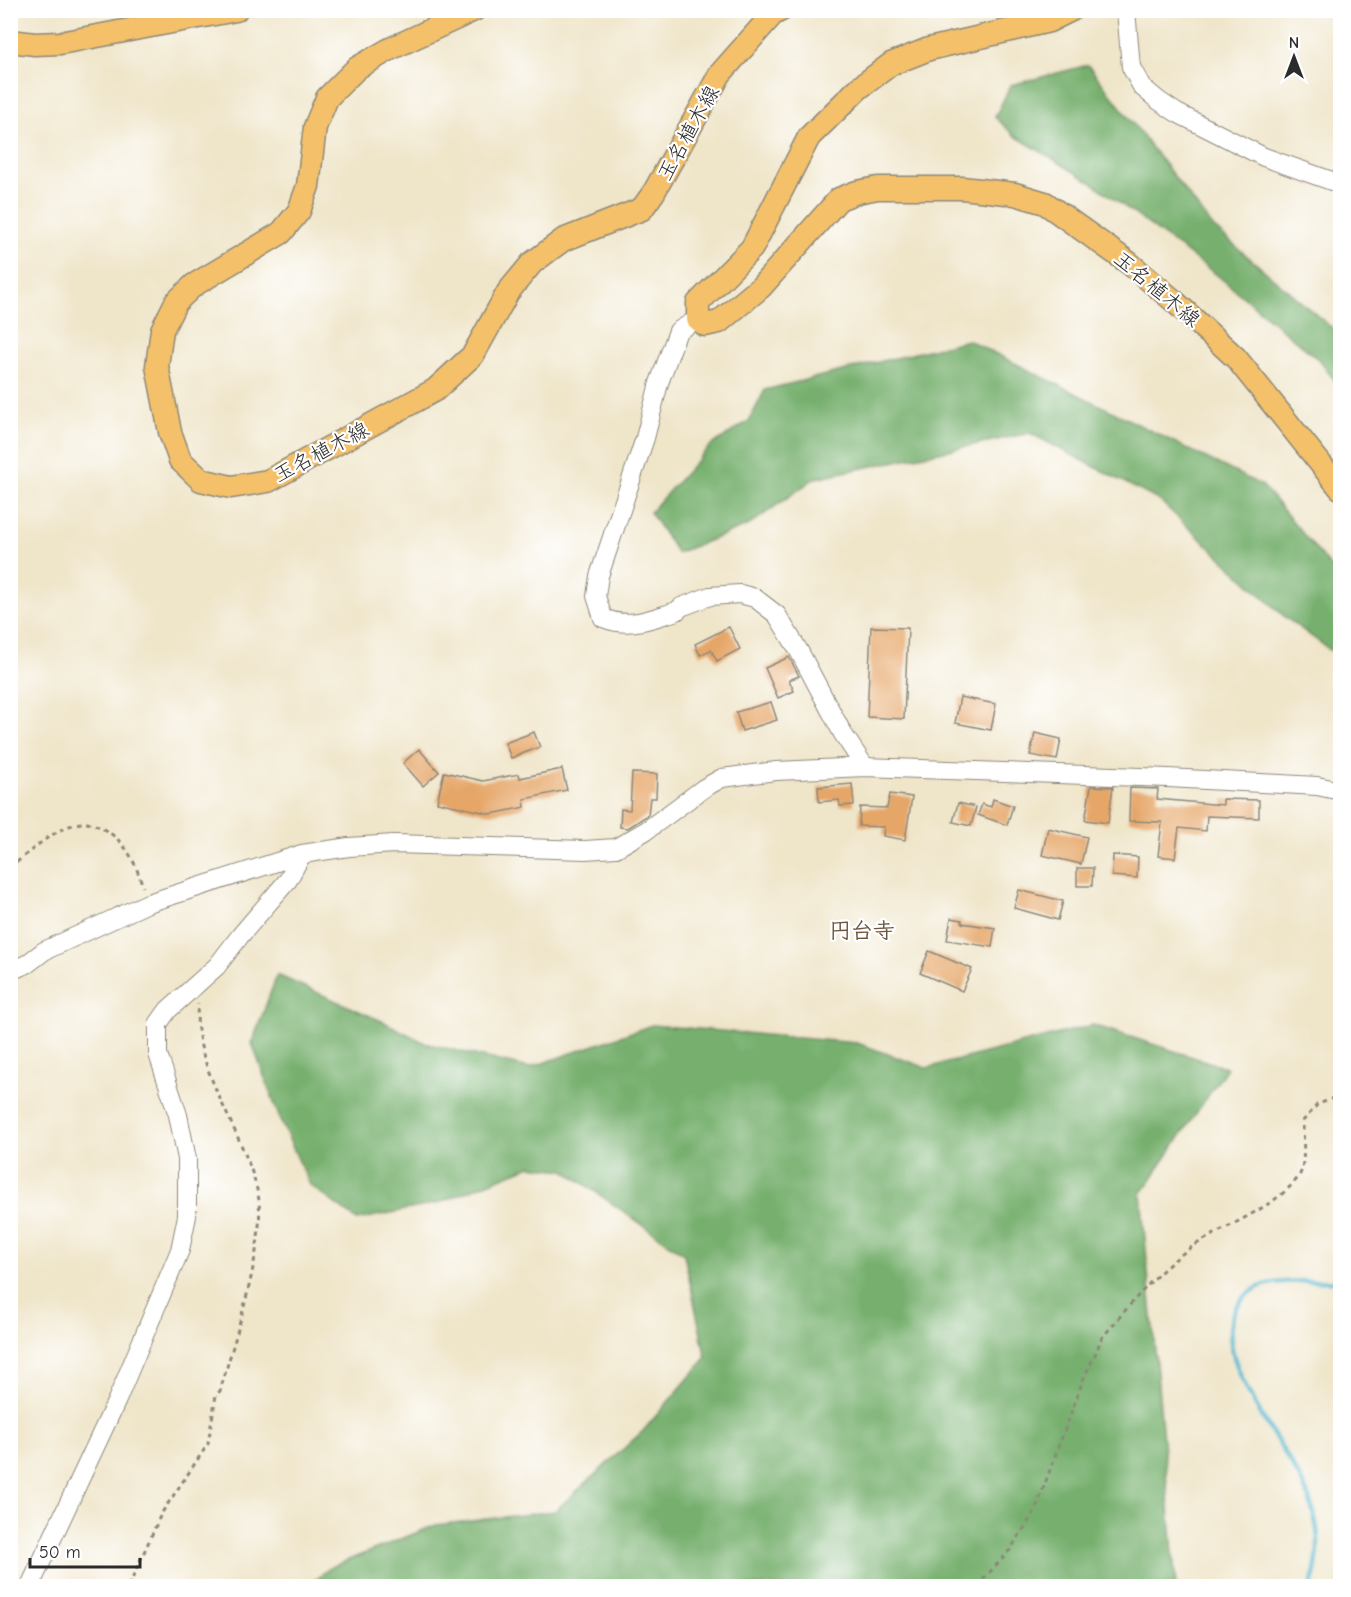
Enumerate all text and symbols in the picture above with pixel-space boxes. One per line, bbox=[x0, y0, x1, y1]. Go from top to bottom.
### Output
north arrow bbox=[1264, 27, 1324, 87]
text: N bbox=[1289, 34, 1299, 52]
street label: 玉名植木線 bbox=[652, 81, 724, 185]
street label: 玉名植木線 bbox=[1109, 246, 1205, 332]
street label: 玉名植木線 bbox=[269, 417, 373, 487]
district label: 円台寺 bbox=[829, 918, 895, 944]
scale bar bbox=[30, 1531, 140, 1569]
text: 50 m bbox=[39, 1542, 81, 1563]

